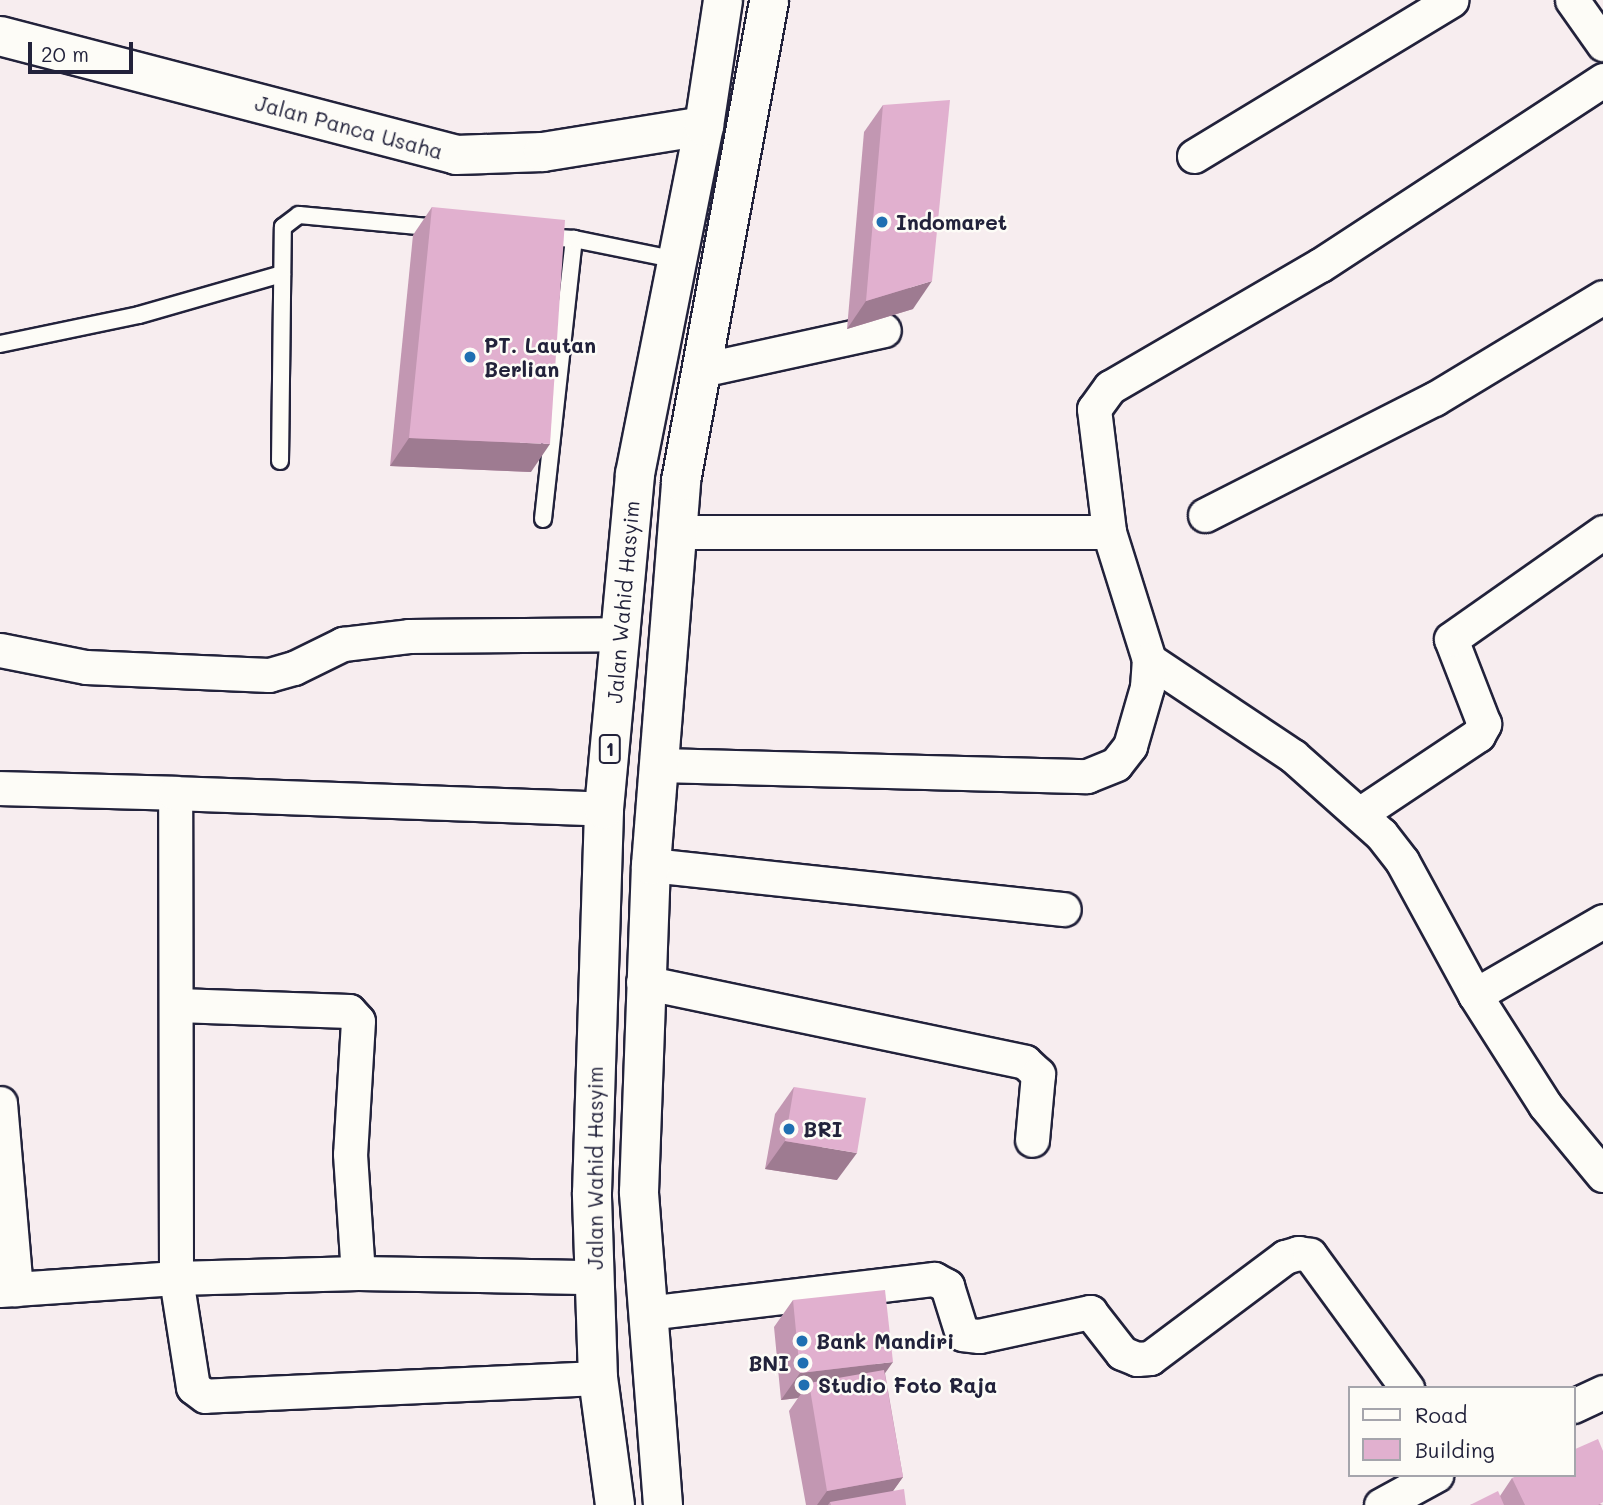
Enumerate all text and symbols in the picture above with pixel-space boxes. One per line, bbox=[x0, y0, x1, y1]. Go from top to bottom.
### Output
scale bar bbox=[32, 28, 136, 72]
text: 20 m bbox=[41, 40, 89, 67]
street label: Jalan Panca Usaha bbox=[252, 90, 446, 164]
place label: Indomaret bbox=[896, 209, 1007, 235]
marker: Indomaret bbox=[874, 214, 890, 230]
place label: PT. Lautan Berlian bbox=[484, 332, 596, 382]
marker: PT. Lautan Berlian bbox=[462, 349, 478, 365]
street label: Jalan Wahid Hasyim bbox=[602, 500, 644, 704]
road number: 1 bbox=[598, 734, 622, 764]
street label: Jalan Wahid Hasyim bbox=[582, 1066, 608, 1270]
place label: BRI bbox=[803, 1116, 842, 1142]
marker: BRI bbox=[781, 1121, 797, 1137]
place label: Bank Mandiri bbox=[816, 1328, 954, 1354]
marker: Bank Mandiri bbox=[794, 1333, 810, 1349]
place label: BNI bbox=[748, 1350, 789, 1376]
marker: BNI bbox=[795, 1355, 811, 1371]
place label: Studio Foto Raja bbox=[818, 1372, 997, 1398]
marker: Studio Foto Raja bbox=[796, 1377, 812, 1393]
legend bbox=[1348, 1386, 1575, 1477]
text: Road bbox=[1415, 1401, 1467, 1428]
text: Building bbox=[1415, 1436, 1495, 1463]

